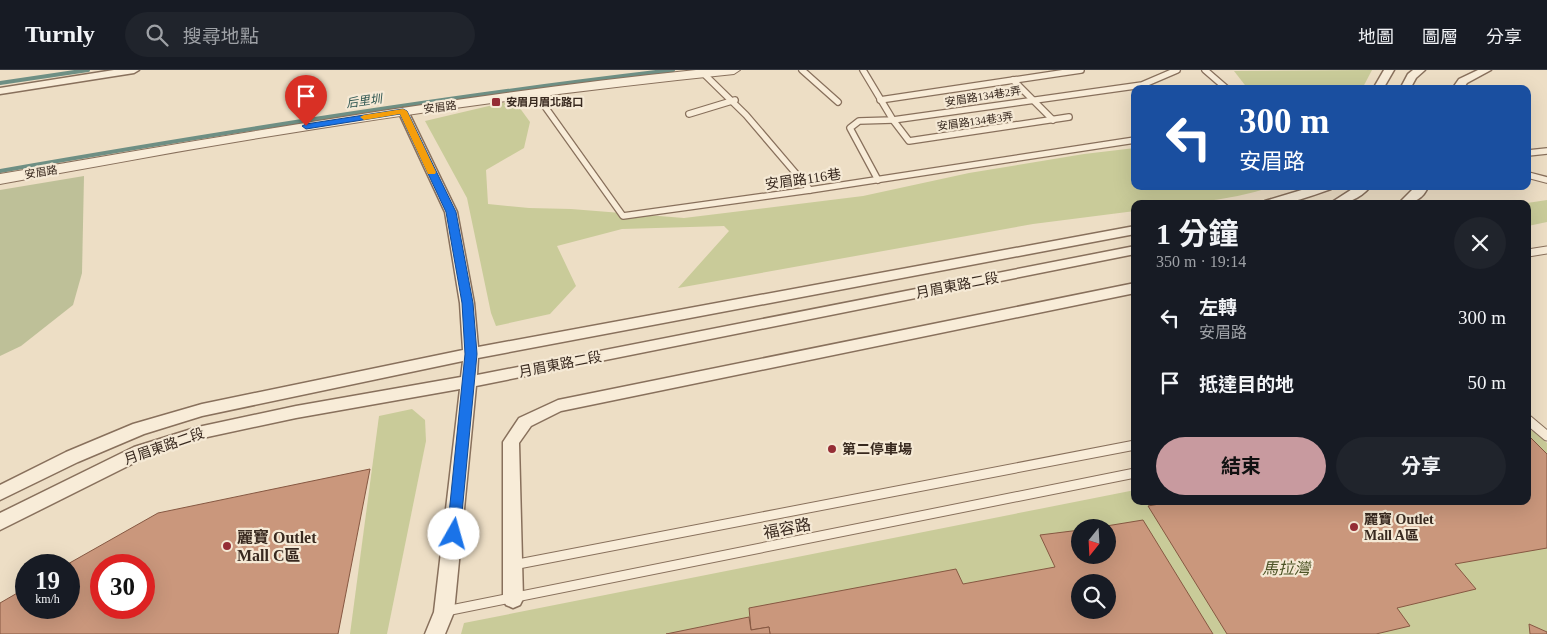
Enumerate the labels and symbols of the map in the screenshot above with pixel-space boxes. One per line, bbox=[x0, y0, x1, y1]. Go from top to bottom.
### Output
pin bbox=[285, 75, 327, 126]
street label: 安眉路134巷2弄 bbox=[944, 84, 1022, 108]
water label: 后里圳 bbox=[345, 91, 385, 110]
marker: 安眉月眉北路口 bbox=[490, 96, 502, 108]
place label: 安眉月眉北路口 bbox=[506, 96, 583, 108]
street label: 安眉路 bbox=[423, 99, 457, 115]
street label: 安眉路134巷3弄 bbox=[936, 110, 1014, 132]
street label: 安眉路 bbox=[24, 163, 58, 181]
street label: 安眉路116巷 bbox=[764, 167, 842, 192]
street label: 月眉東路二段 bbox=[914, 270, 1000, 301]
street label: 月眉東路二段 bbox=[517, 349, 603, 380]
street label: 月眉東路二段 bbox=[122, 426, 206, 467]
place label: 第二停車場 bbox=[842, 441, 912, 457]
marker: 第二停車場 bbox=[826, 443, 838, 455]
position arrow bbox=[427, 507, 479, 559]
place label: 麗寶 Outlet Mall A區 bbox=[1364, 512, 1434, 543]
street label: 福容路 bbox=[762, 516, 812, 541]
north arrow bbox=[1071, 519, 1116, 564]
marker: 麗寶 Outlet Mall A區 bbox=[1348, 521, 1360, 533]
place label: 麗寶 Outlet Mall C區 bbox=[237, 528, 317, 564]
marker: 麗寶 Outlet Mall C區 bbox=[221, 540, 233, 552]
speed limit sign: 30 bbox=[90, 554, 155, 619]
park label: 馬拉灣 bbox=[1262, 560, 1312, 577]

